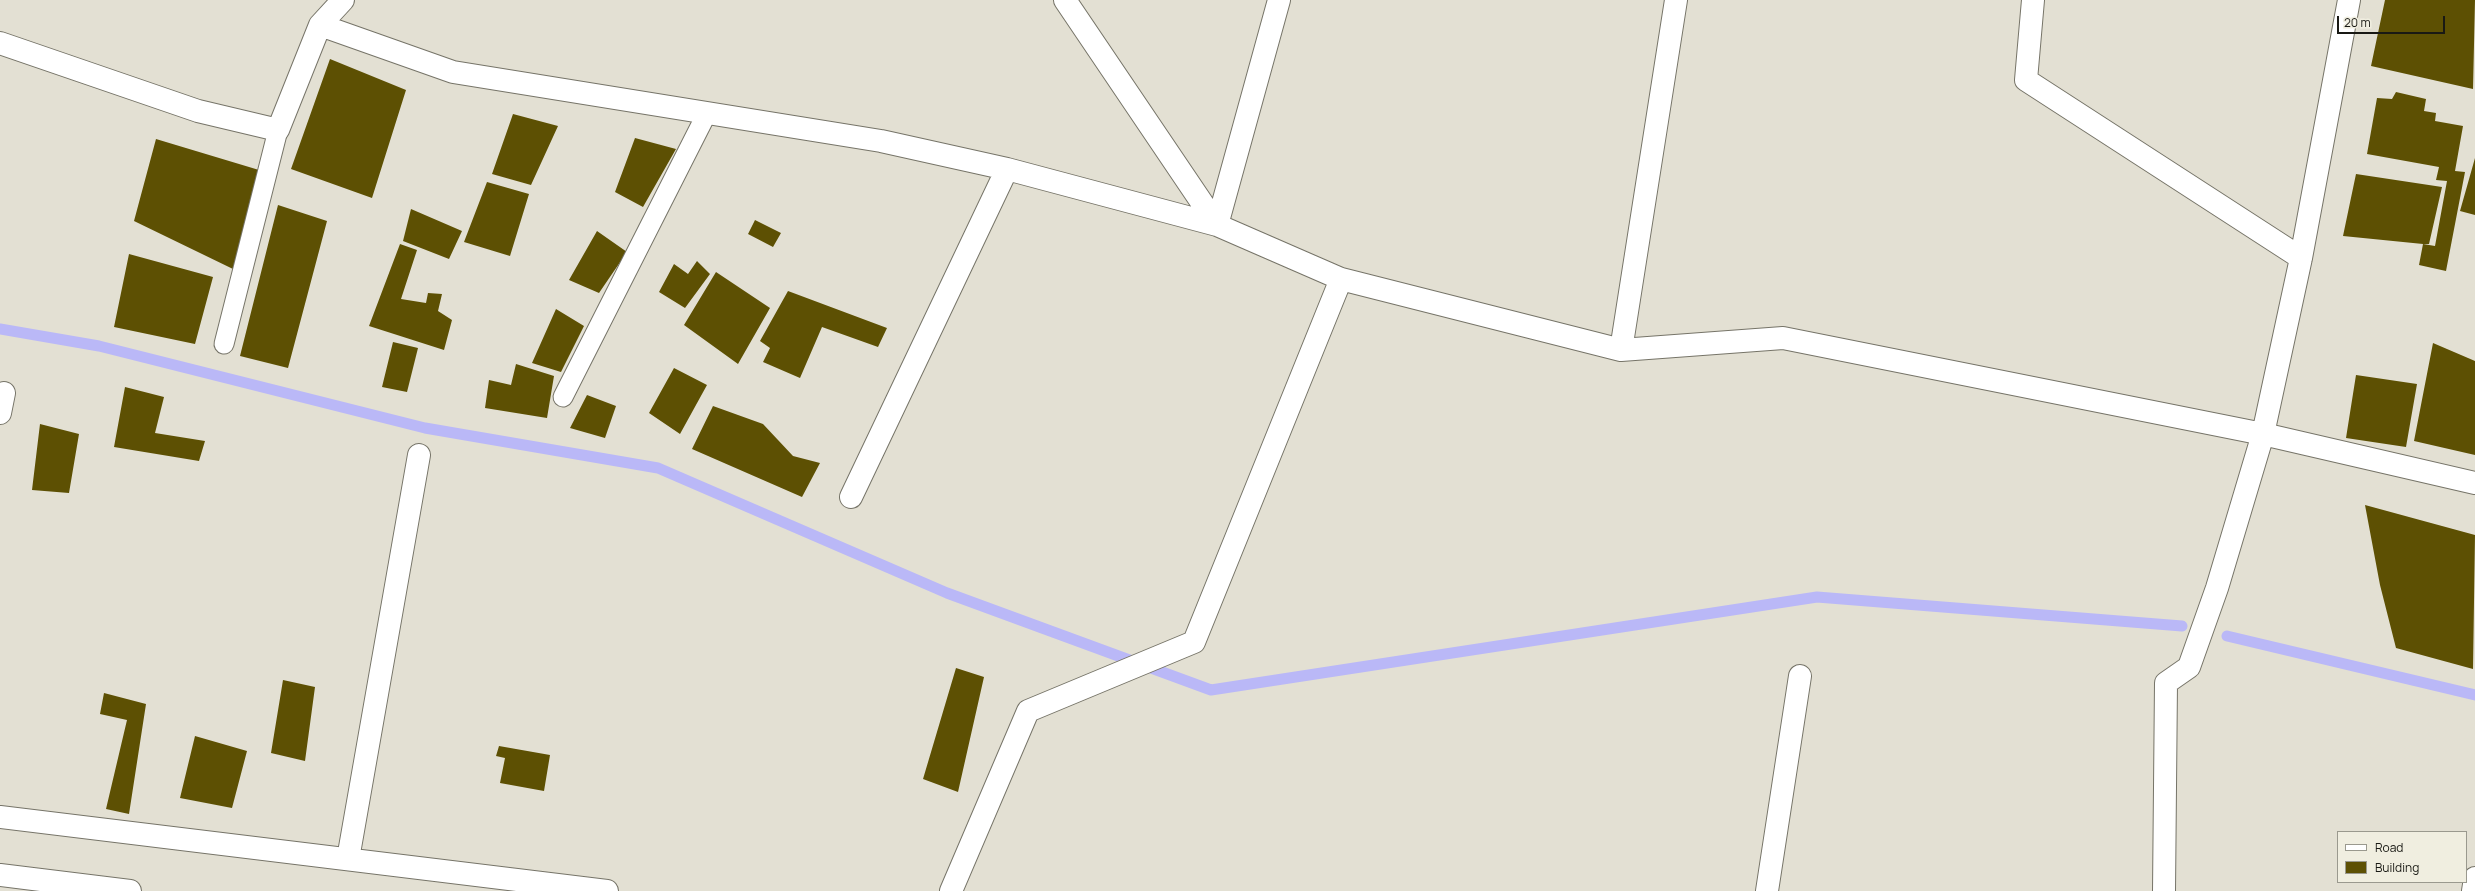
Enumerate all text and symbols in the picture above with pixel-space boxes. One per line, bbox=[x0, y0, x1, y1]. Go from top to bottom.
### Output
scale bar bbox=[2339, 8, 2447, 34]
text: 20 m bbox=[2344, 14, 2371, 31]
legend bbox=[2337, 831, 2467, 883]
text: Road bbox=[2375, 839, 2403, 856]
text: Building bbox=[2375, 859, 2419, 876]

